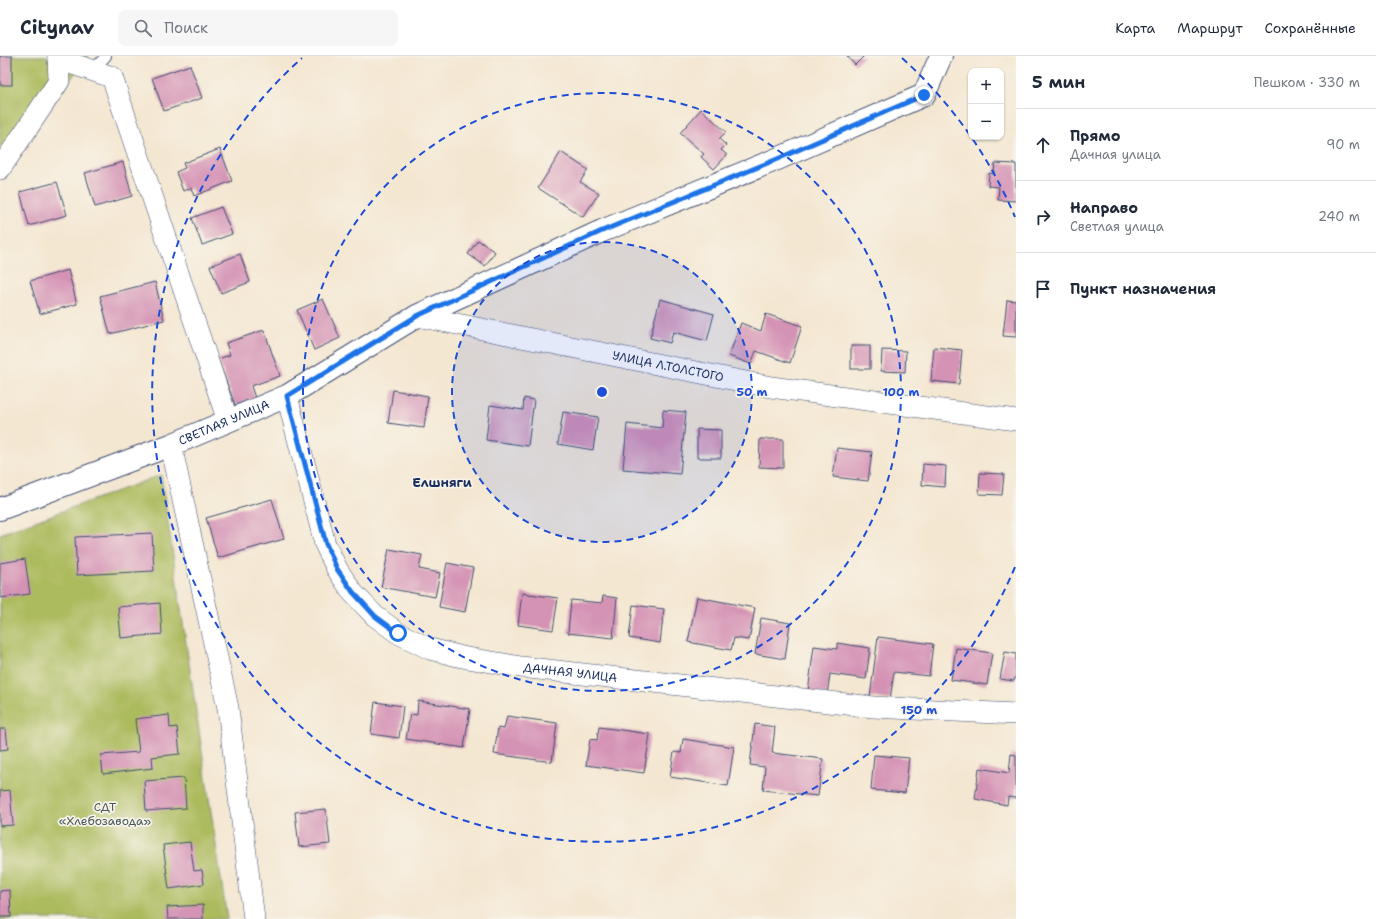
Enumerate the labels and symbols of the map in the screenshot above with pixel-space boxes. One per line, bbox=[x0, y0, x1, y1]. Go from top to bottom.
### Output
route end bbox=[915, 86, 933, 104]
street label: УЛИЦА Л.ТОЛСТОГО bbox=[611, 347, 725, 385]
text: 50 m bbox=[737, 384, 768, 400]
text: 100 m bbox=[883, 384, 920, 400]
centre of rings bbox=[595, 385, 609, 399]
street label: СВЕТЛАЯ УЛИЦА bbox=[176, 396, 272, 449]
district label: Елшняги bbox=[412, 474, 472, 491]
route start bbox=[389, 624, 407, 642]
street label: ДАЧНАЯ УЛИЦА bbox=[522, 659, 618, 686]
text: 150 m bbox=[901, 702, 937, 718]
park label: СДТ «Хлебозавода» bbox=[59, 799, 152, 829]

